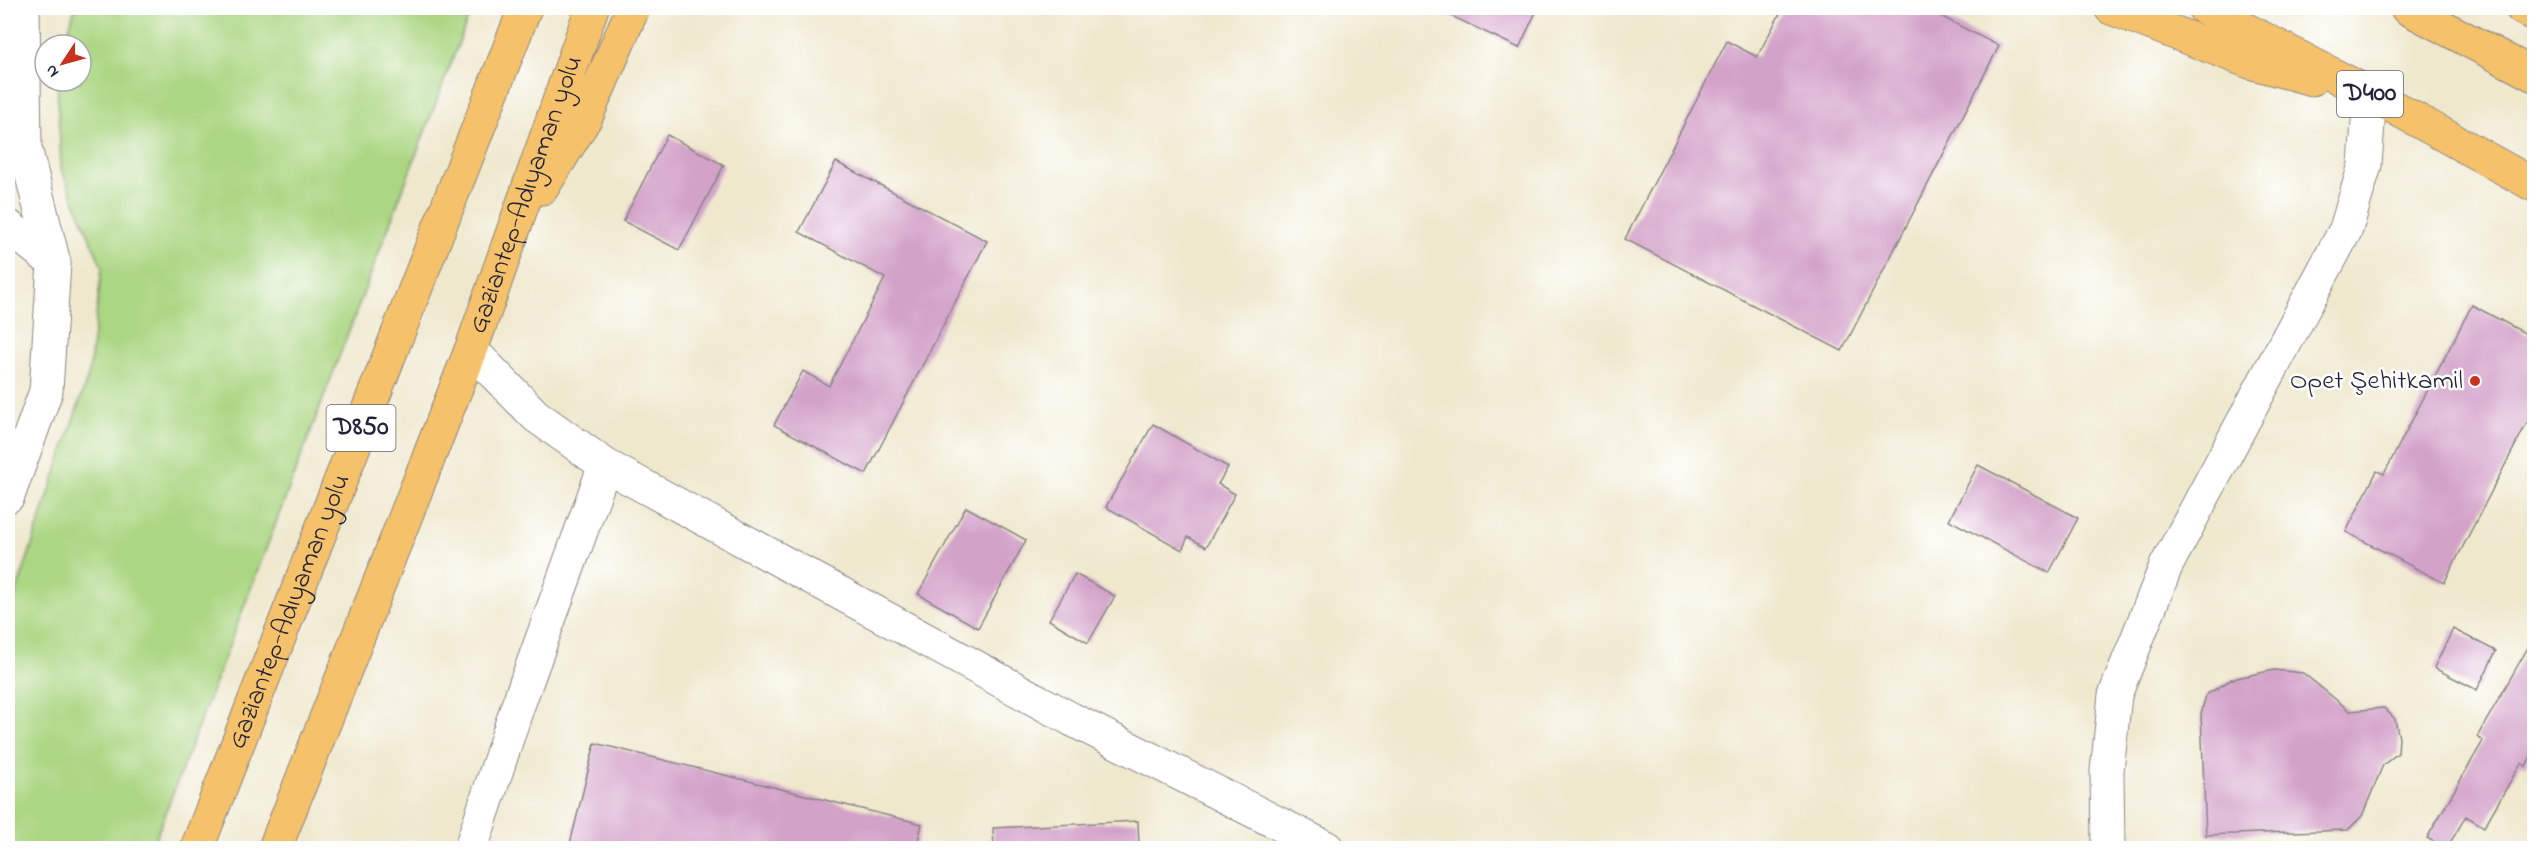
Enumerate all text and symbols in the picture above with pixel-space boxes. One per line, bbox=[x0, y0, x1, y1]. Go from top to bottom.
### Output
north arrow bbox=[33, 33, 93, 93]
street label: Gaziantep-Adıyaman yolu bbox=[459, 50, 593, 339]
text: N bbox=[39, 59, 65, 82]
road number: D400 bbox=[2337, 71, 2403, 117]
place label: Opet Şehitkamil bbox=[2290, 362, 2463, 401]
marker: Opet Şehitkamil bbox=[2468, 374, 2482, 388]
road number: D850 bbox=[326, 405, 395, 451]
street label: Gaziantep-Adıyaman yolu bbox=[218, 468, 361, 755]

